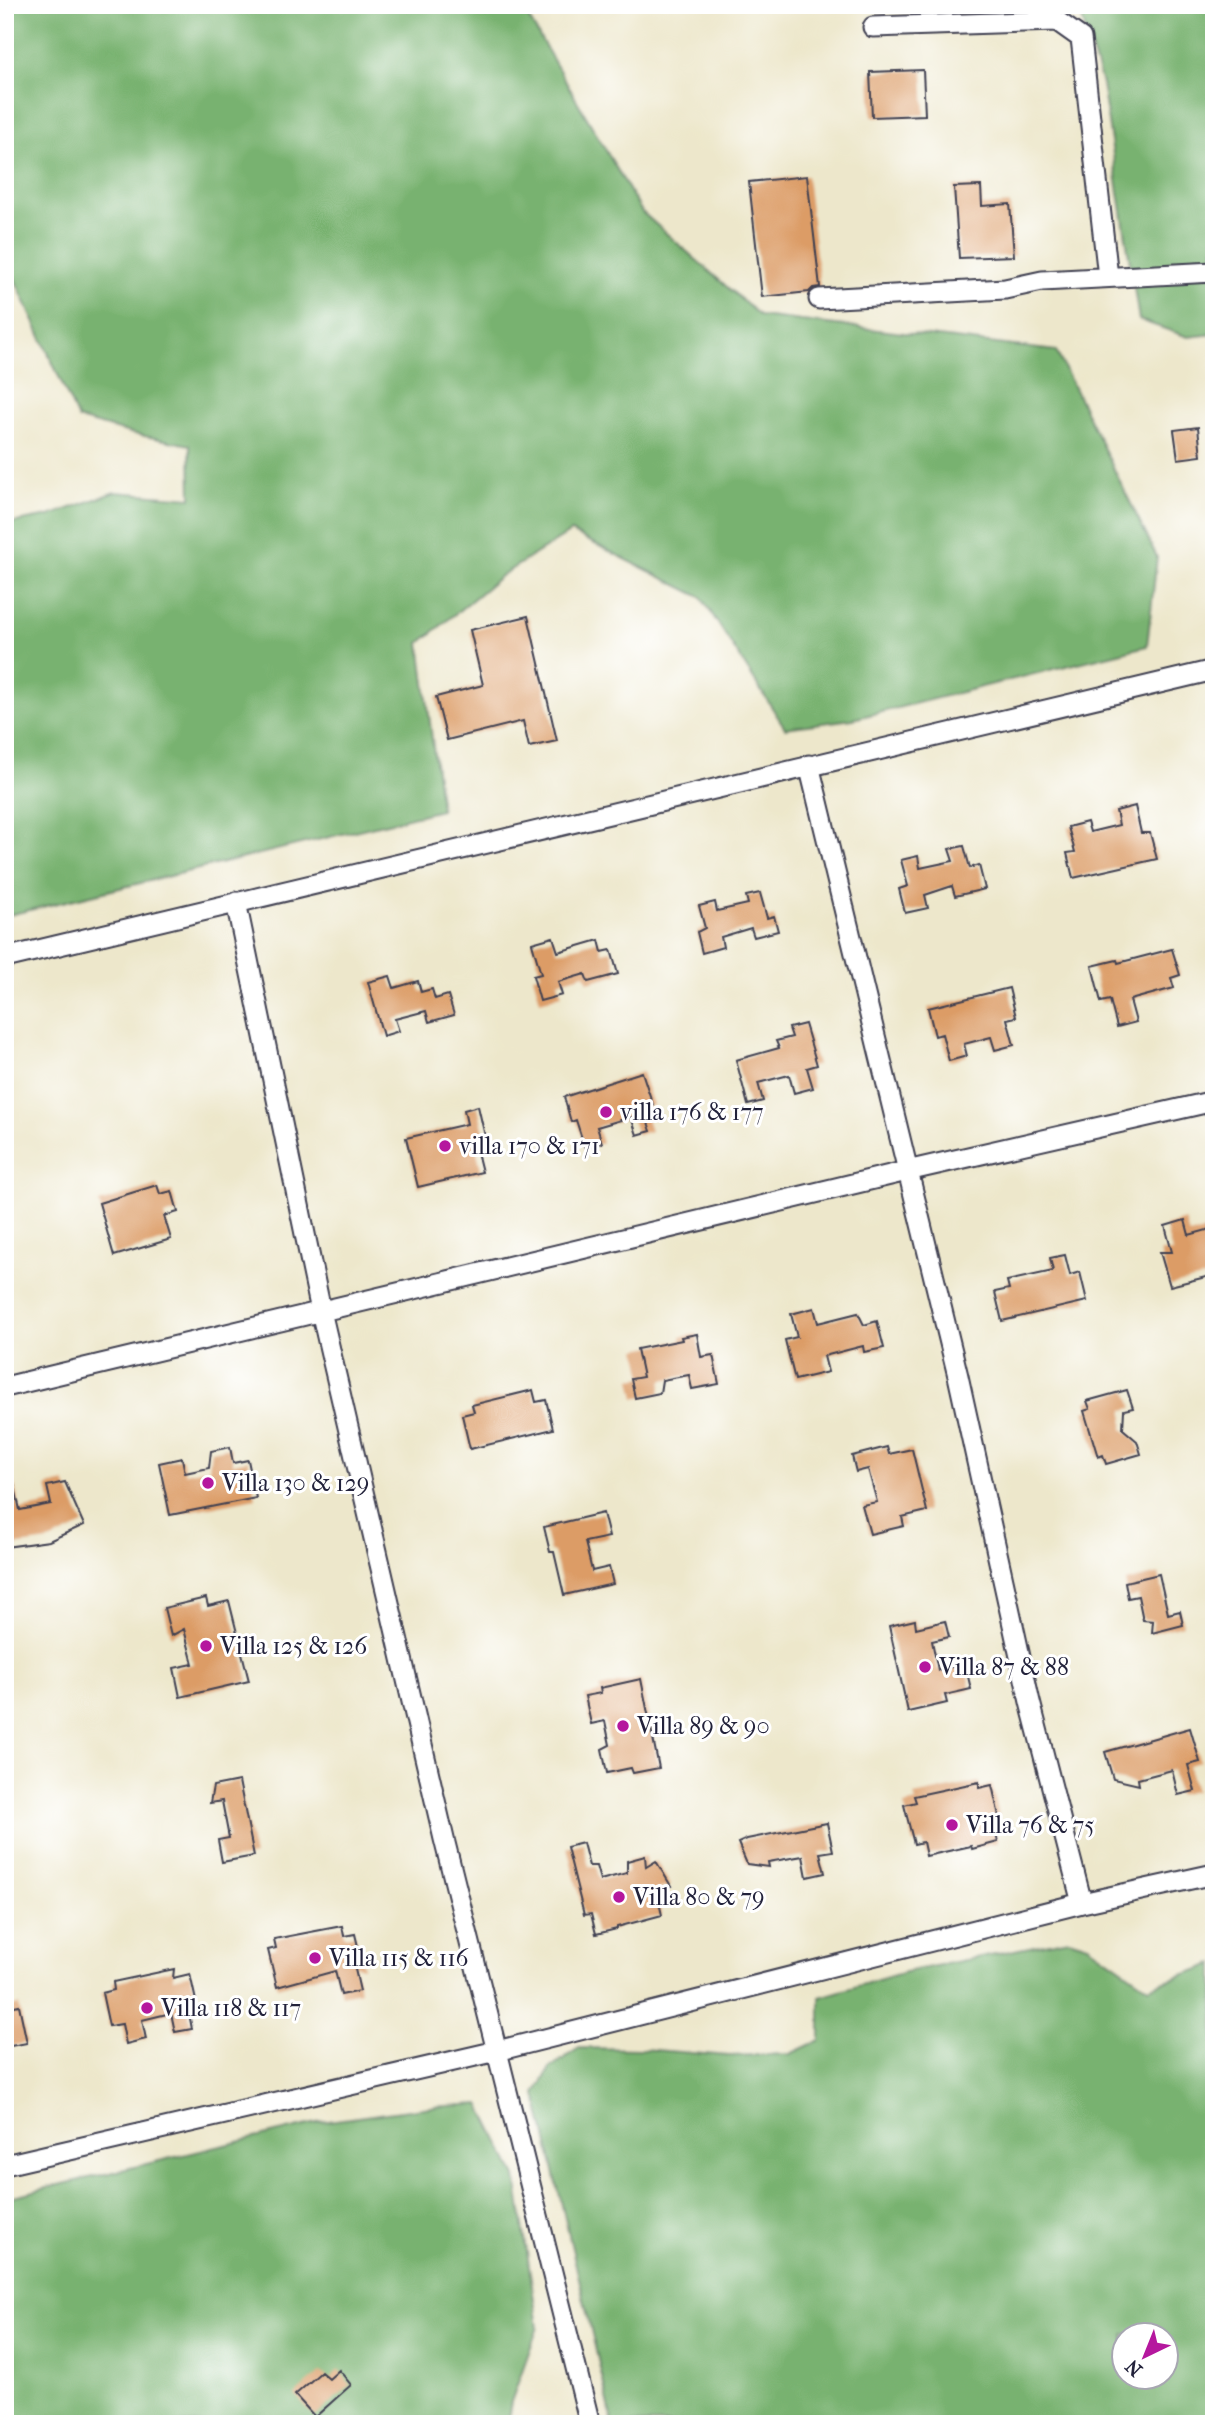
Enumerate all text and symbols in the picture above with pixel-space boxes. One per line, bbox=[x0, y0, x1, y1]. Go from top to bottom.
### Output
place label: villa 176 & 177 bbox=[620, 1098, 764, 1126]
marker: villa 176 & 177 bbox=[598, 1104, 614, 1120]
place label: villa 170 & 171 bbox=[459, 1132, 600, 1160]
marker: villa 170 & 171 bbox=[437, 1138, 453, 1154]
place label: Villa 130 & 129 bbox=[221, 1469, 369, 1497]
marker: Villa 130 & 129 bbox=[200, 1475, 216, 1491]
place label: Villa 125 & 126 bbox=[219, 1632, 368, 1660]
marker: Villa 125 & 126 bbox=[198, 1638, 214, 1654]
place label: Villa 87 & 88 bbox=[938, 1653, 1069, 1681]
marker: Villa 87 & 88 bbox=[917, 1659, 933, 1675]
place label: Villa 89 & 90 bbox=[636, 1712, 770, 1740]
marker: Villa 89 & 90 bbox=[615, 1718, 631, 1734]
place label: Villa 76 & 75 bbox=[965, 1811, 1095, 1839]
marker: Villa 76 & 75 bbox=[944, 1817, 960, 1833]
place label: Villa 80 & 79 bbox=[632, 1883, 765, 1911]
marker: Villa 80 & 79 bbox=[611, 1889, 627, 1905]
place label: Villa 115 & 116 bbox=[328, 1944, 470, 1972]
marker: Villa 115 & 116 bbox=[307, 1950, 323, 1966]
place label: Villa 118 & 117 bbox=[160, 1994, 301, 2022]
marker: Villa 118 & 117 bbox=[139, 2000, 155, 2016]
north arrow bbox=[1110, 2320, 1180, 2390]
text: N bbox=[1121, 2354, 1147, 2381]

